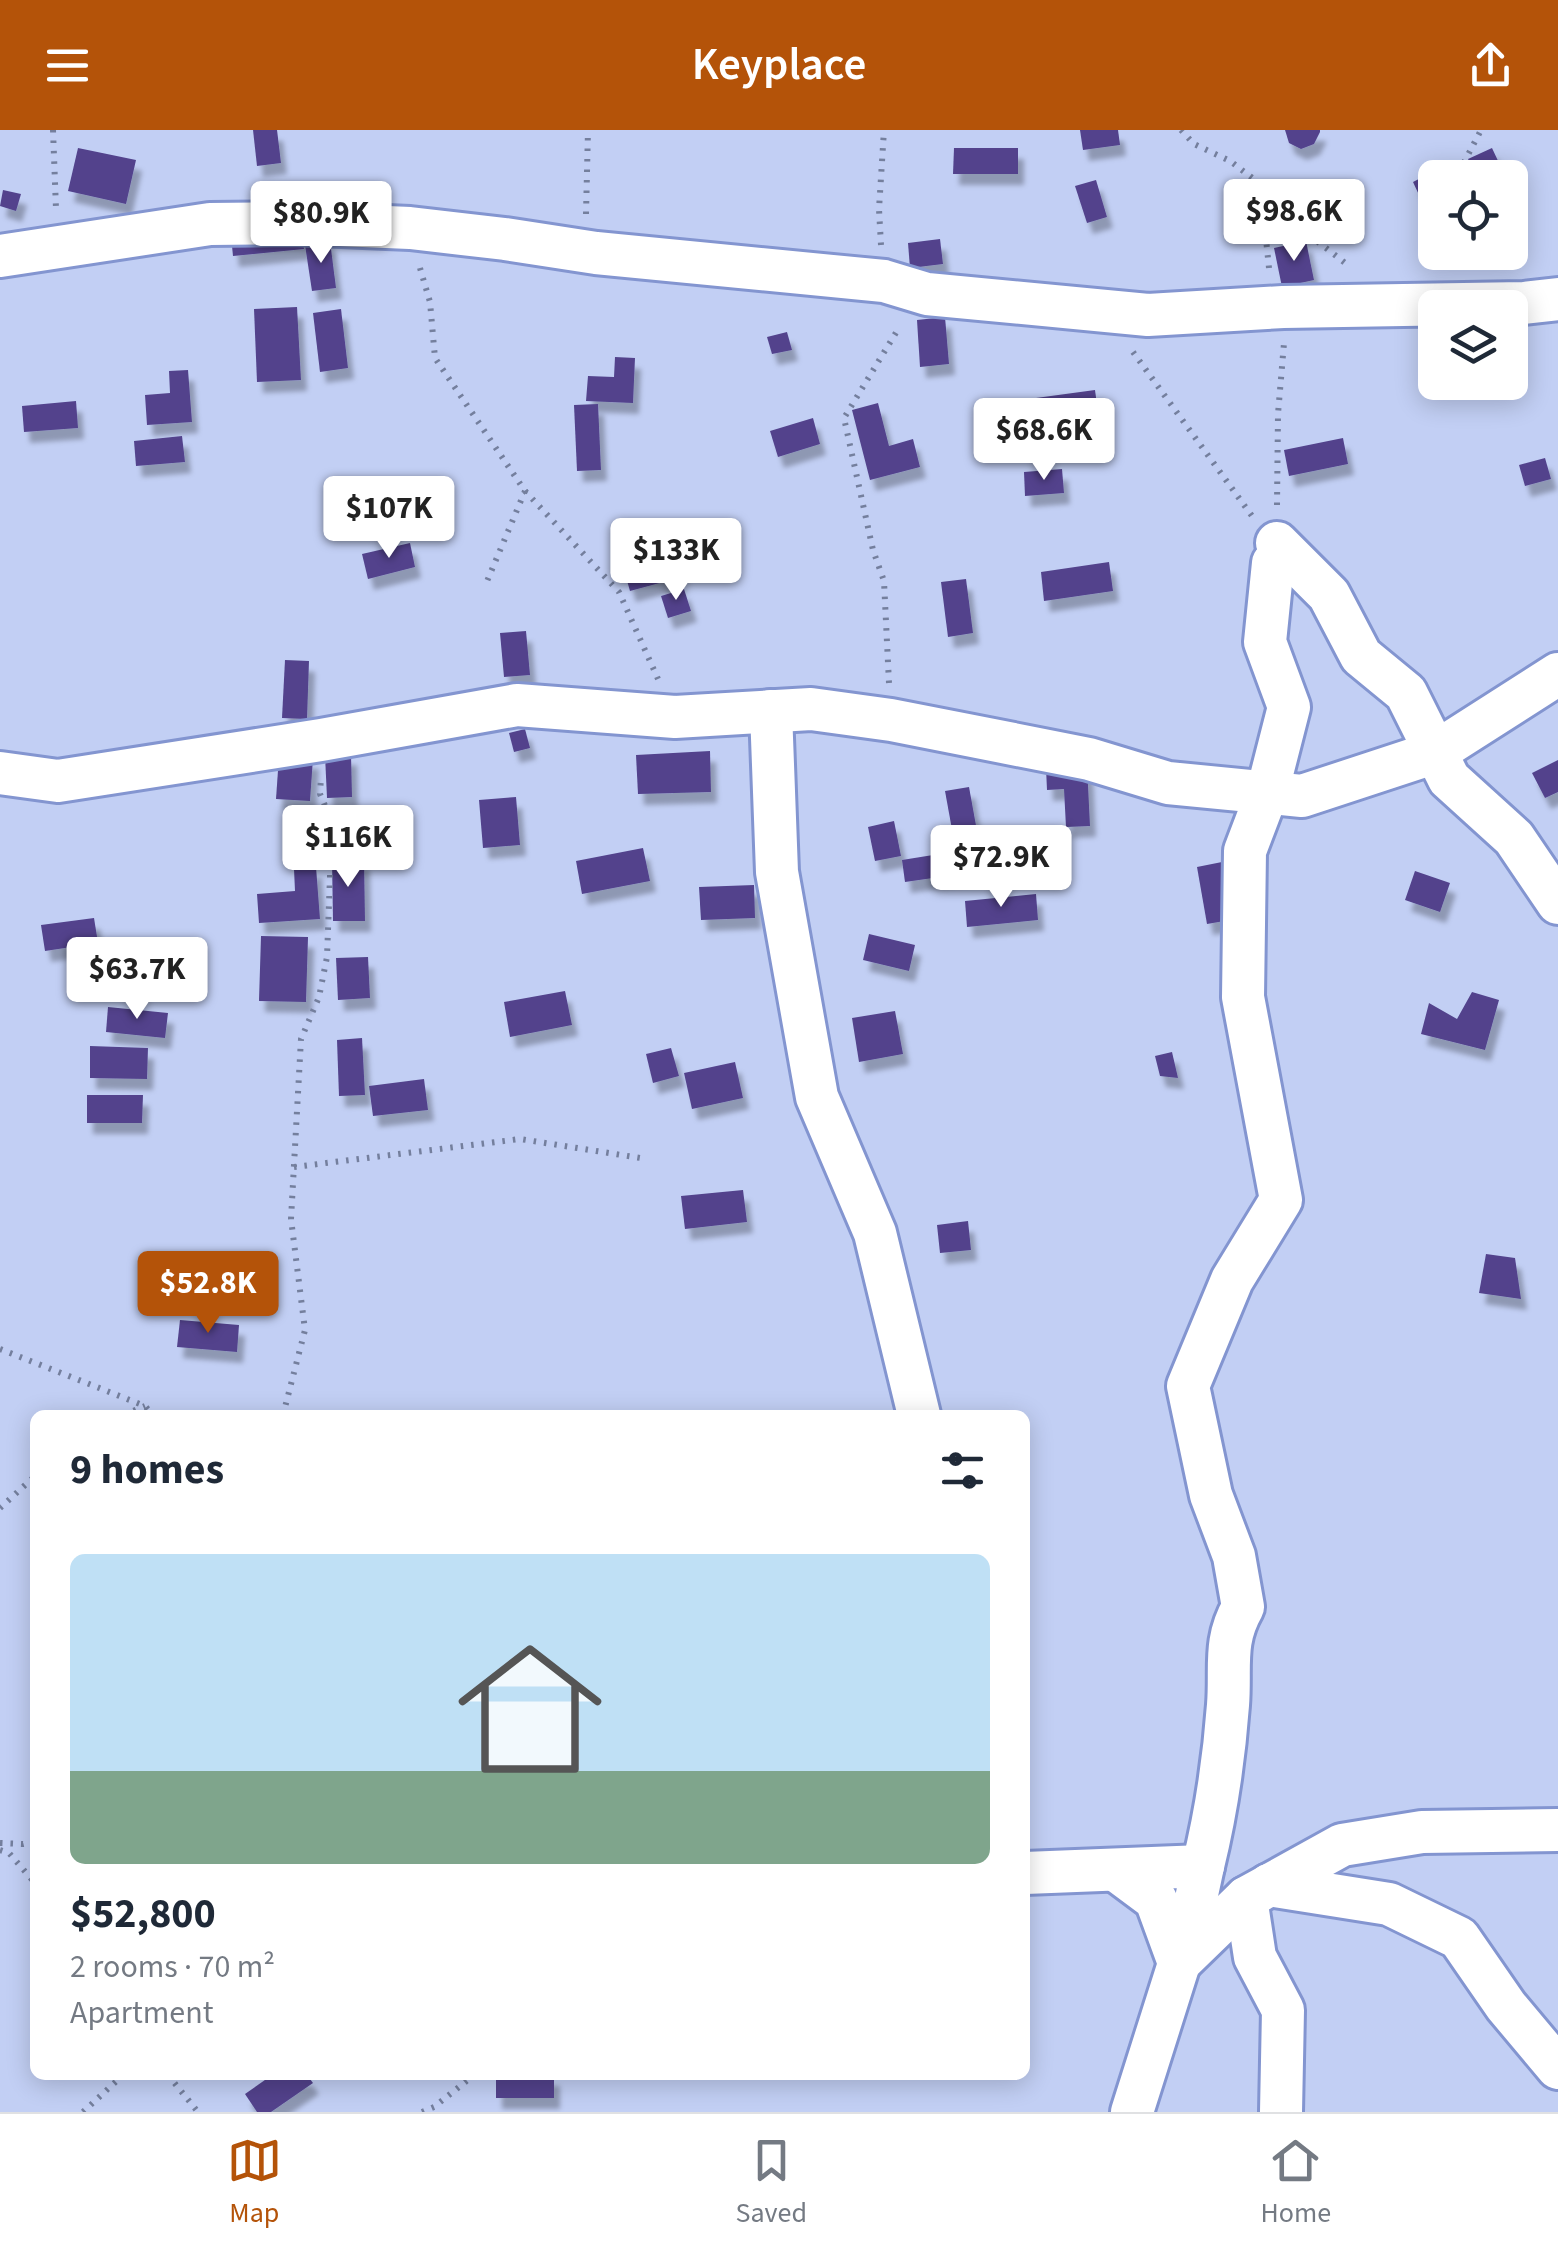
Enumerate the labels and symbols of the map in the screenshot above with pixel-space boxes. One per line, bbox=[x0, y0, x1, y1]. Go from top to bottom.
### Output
pin: $98.6K bbox=[1213, 179, 1375, 264]
pin: $80.9K bbox=[240, 181, 402, 266]
pin: $68.6K bbox=[963, 398, 1125, 483]
pin: $107K bbox=[319, 476, 459, 561]
pin: $133K bbox=[606, 518, 746, 603]
pin: $116K bbox=[278, 805, 418, 890]
pin: $72.9K bbox=[920, 825, 1082, 910]
pin: $63.7K bbox=[56, 937, 218, 1022]
pin: $52.8K bbox=[127, 1251, 289, 1336]

